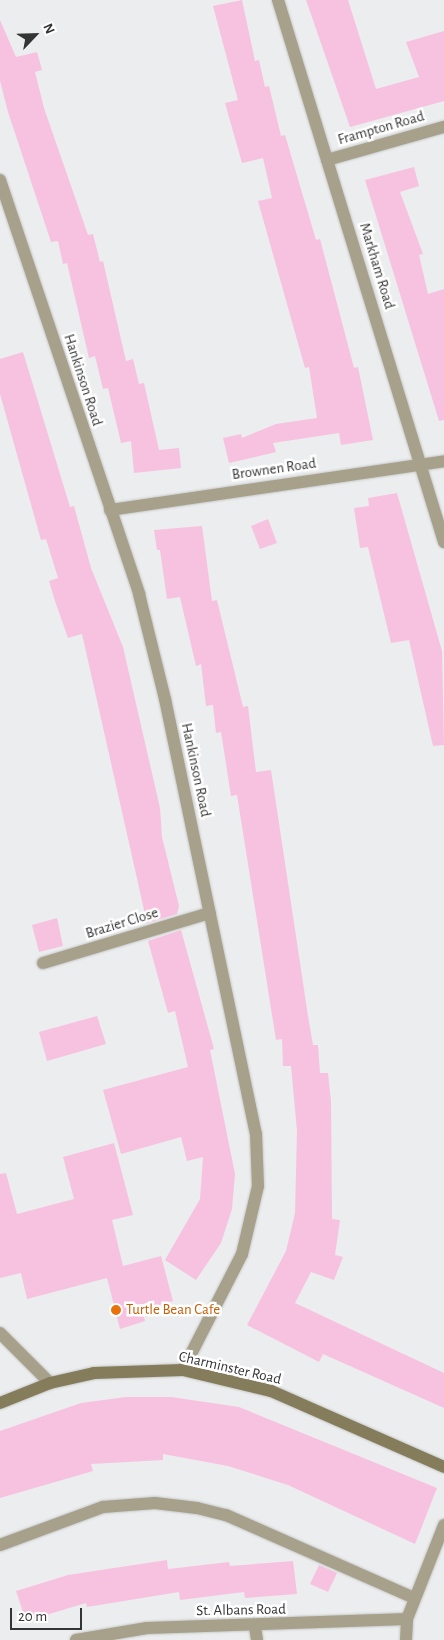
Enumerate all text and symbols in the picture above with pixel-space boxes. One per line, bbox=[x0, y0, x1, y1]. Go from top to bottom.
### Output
north arrow bbox=[10, 10, 60, 60]
text: N bbox=[40, 22, 57, 36]
street label: Frampton Road bbox=[336, 107, 426, 149]
street label: Markham Road bbox=[355, 221, 399, 311]
street label: Hankinson Road bbox=[60, 332, 106, 428]
street label: Brownen Road bbox=[231, 454, 317, 484]
street label: Hankinson Road bbox=[177, 721, 215, 819]
street label: Brazier Close bbox=[84, 903, 160, 943]
place label: Turtle Bean Cafe bbox=[126, 1301, 220, 1319]
marker: Turtle Bean Cafe bbox=[110, 1304, 122, 1316]
street label: Charminster Road bbox=[177, 1347, 283, 1389]
scale bar bbox=[12, 1598, 85, 1630]
street label: St. Albans Road bbox=[196, 1600, 286, 1620]
text: 20 m bbox=[18, 1609, 47, 1624]

